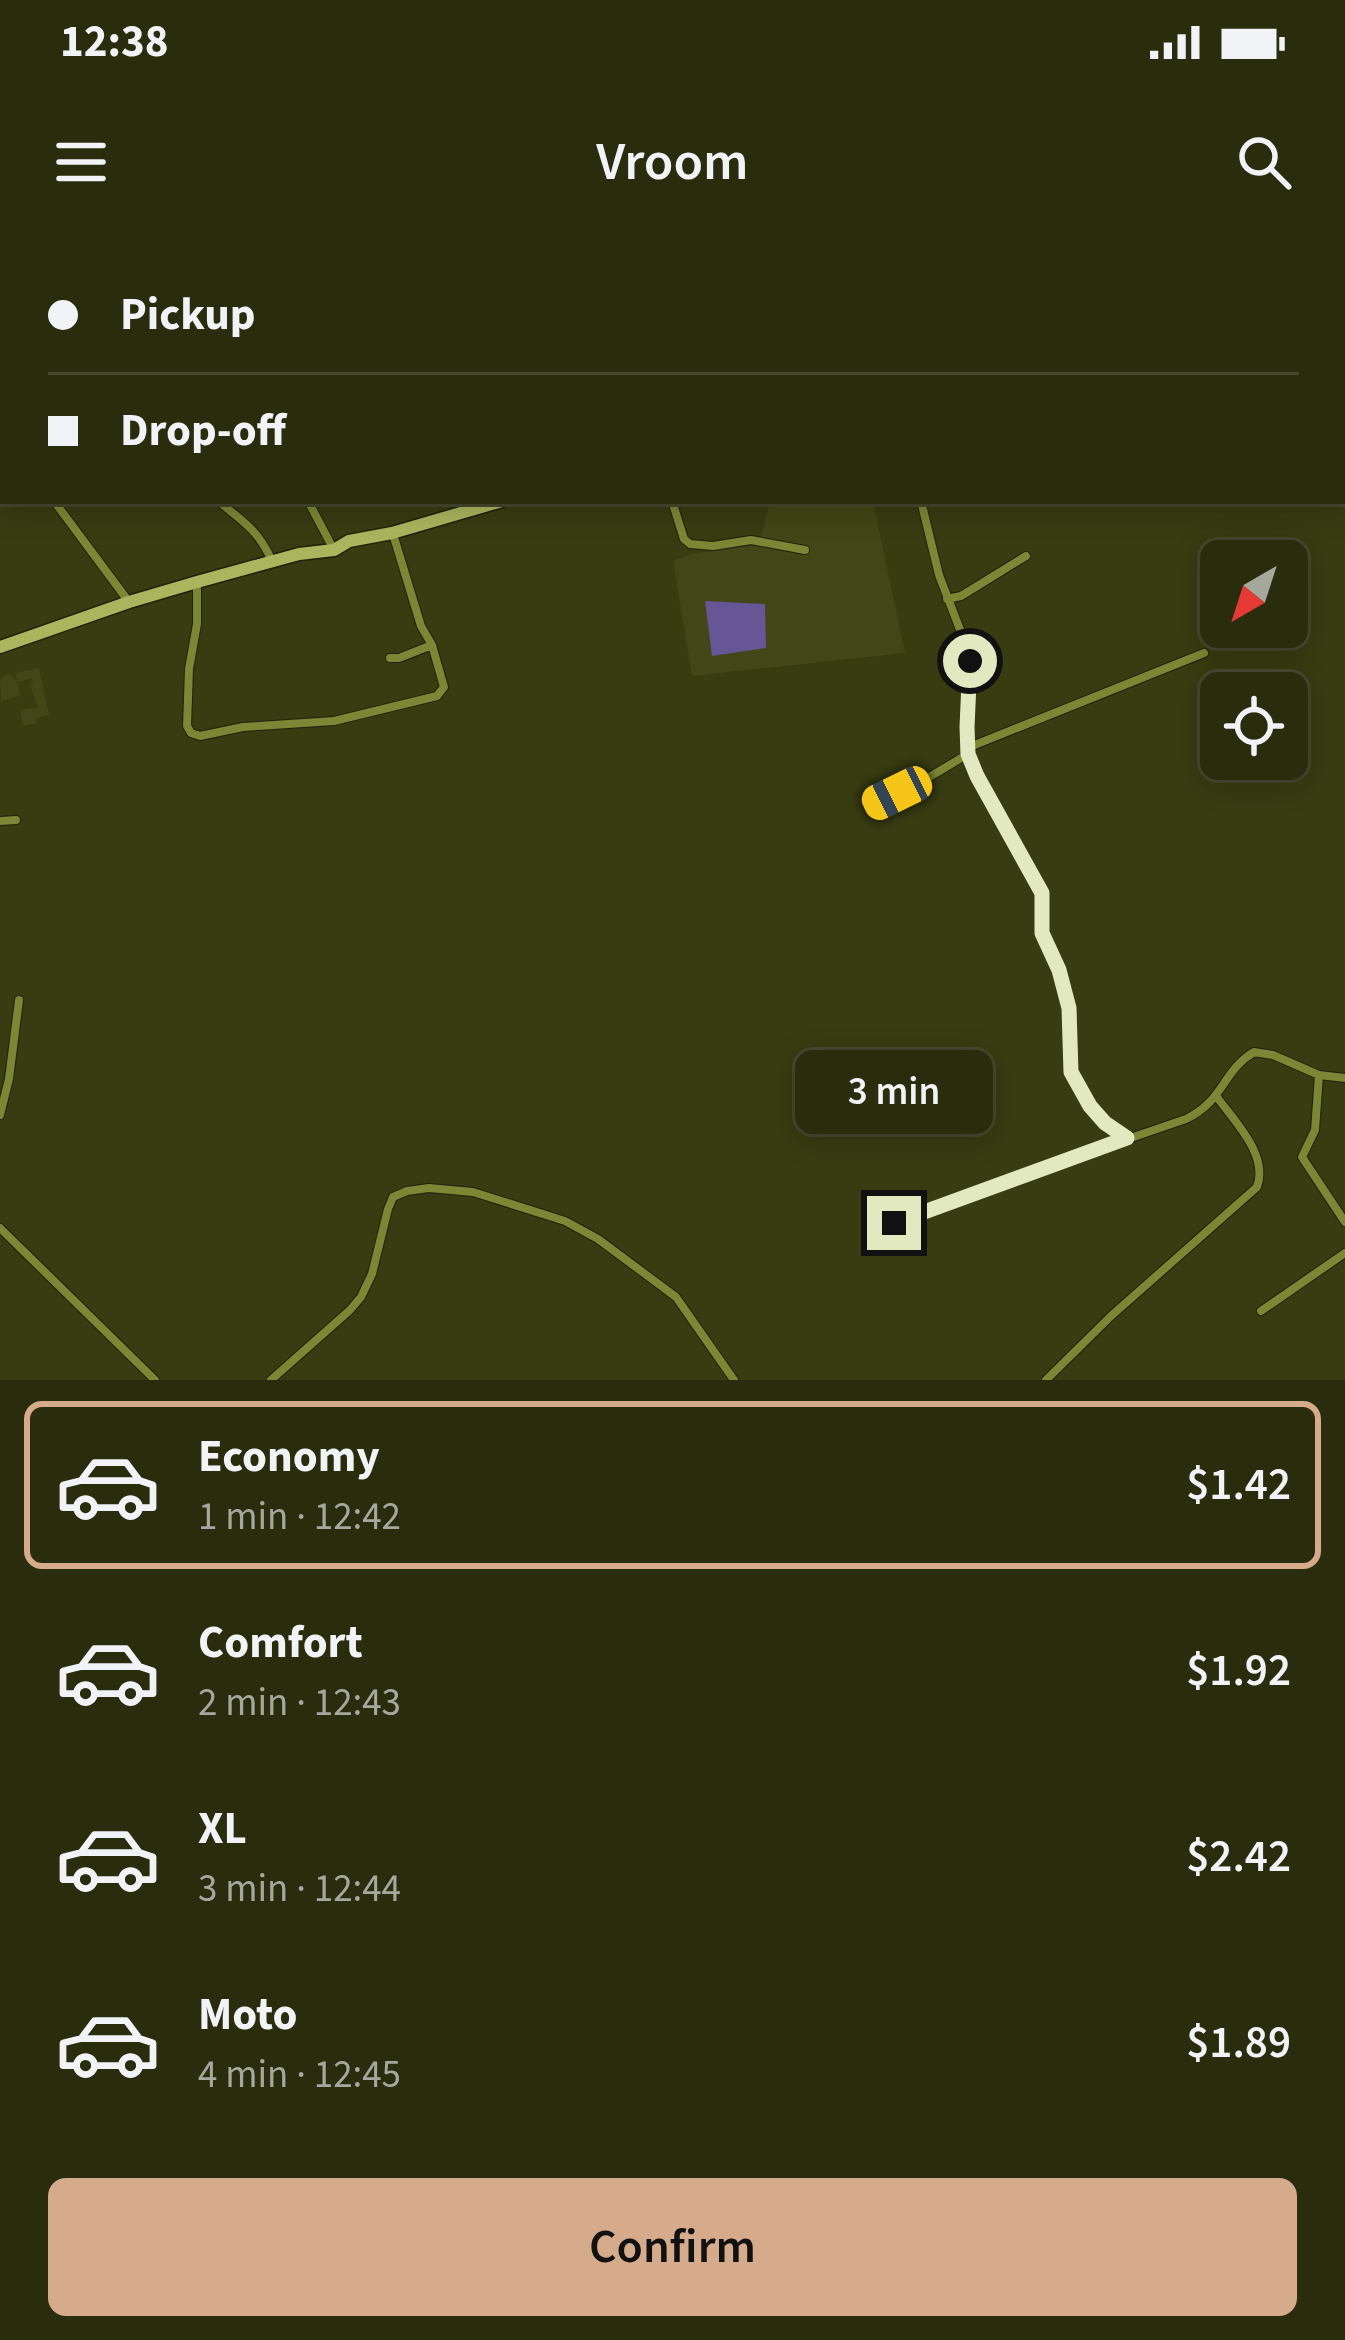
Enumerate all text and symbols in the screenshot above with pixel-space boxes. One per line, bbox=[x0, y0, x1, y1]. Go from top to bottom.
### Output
text: 12:38 bbox=[60, 10, 169, 74]
text: Vroom bbox=[596, 124, 749, 201]
icon: menu bbox=[48, 129, 114, 195]
icon: search bbox=[1231, 129, 1297, 195]
text: Pickup bbox=[120, 283, 256, 347]
text: Drop-off bbox=[120, 399, 286, 463]
north arrow bbox=[1200, 540, 1308, 648]
map controls bbox=[1200, 540, 1308, 780]
route start bbox=[943, 634, 997, 688]
button: locate bbox=[1200, 672, 1308, 780]
car bbox=[857, 761, 937, 825]
callout: 3 min bbox=[795, 1049, 993, 1133]
text: 3 min bbox=[848, 1064, 940, 1120]
route end bbox=[867, 1196, 921, 1250]
text: Economy bbox=[198, 1425, 380, 1489]
icon: car bbox=[54, 1431, 162, 1539]
text: $1.42 bbox=[1186, 1453, 1291, 1517]
text: 1 min · 12:42 bbox=[198, 1489, 401, 1545]
text: Comfort bbox=[198, 1611, 363, 1675]
icon: car bbox=[54, 1617, 162, 1725]
text: $1.92 bbox=[1186, 1639, 1291, 1703]
text: 2 min · 12:43 bbox=[198, 1675, 401, 1731]
text: XL bbox=[198, 1797, 247, 1861]
icon: car bbox=[54, 1803, 162, 1911]
text: $2.42 bbox=[1186, 1825, 1291, 1889]
text: 3 min · 12:44 bbox=[198, 1861, 401, 1917]
text: Moto bbox=[198, 1983, 297, 2047]
icon: car bbox=[54, 1989, 162, 2097]
text: $1.89 bbox=[1186, 2011, 1291, 2075]
text: 4 min · 12:45 bbox=[198, 2047, 401, 2103]
button: Confirm bbox=[48, 2178, 1297, 2316]

